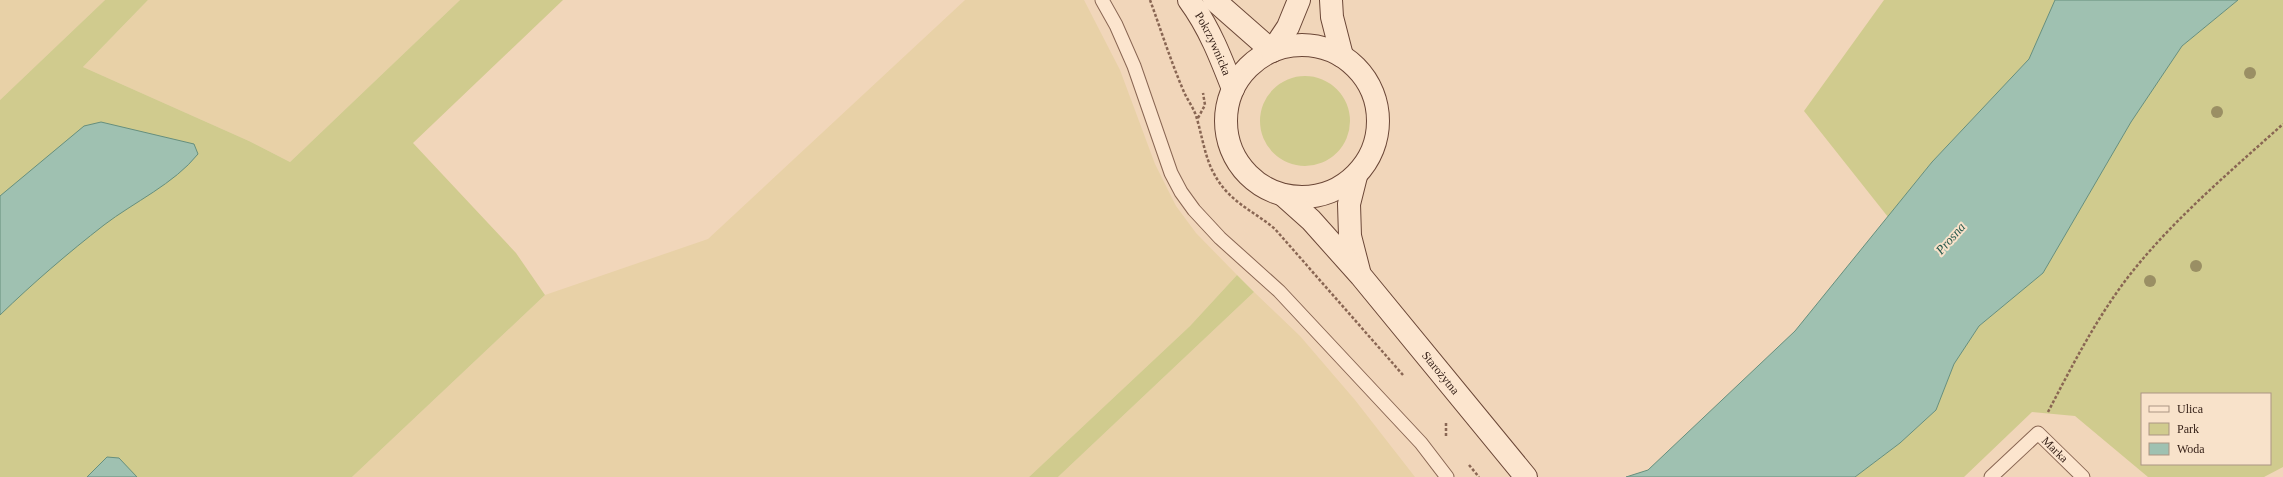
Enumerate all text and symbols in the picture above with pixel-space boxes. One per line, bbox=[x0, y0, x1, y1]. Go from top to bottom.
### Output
street label: Pokrzywnicka bbox=[1192, 9, 1234, 78]
water label: Prosna bbox=[1932, 219, 1969, 258]
street label: Starożytna bbox=[1419, 349, 1463, 398]
legend bbox=[2141, 393, 2271, 465]
text: Ulica bbox=[2177, 402, 2204, 416]
text: Park bbox=[2177, 422, 2199, 436]
street label: Marka bbox=[2039, 434, 2071, 466]
text: Woda bbox=[2177, 442, 2205, 456]

